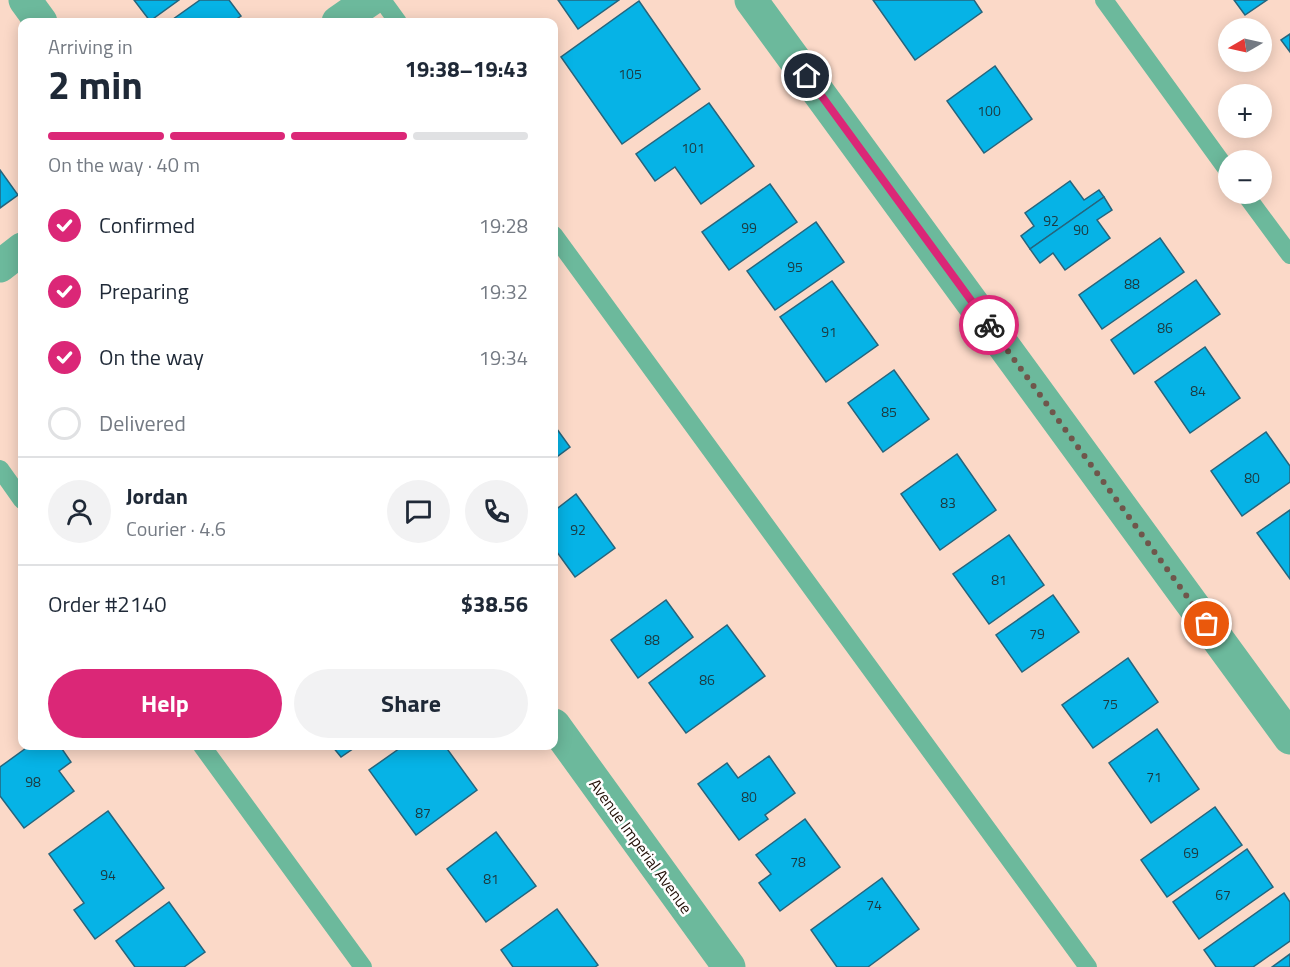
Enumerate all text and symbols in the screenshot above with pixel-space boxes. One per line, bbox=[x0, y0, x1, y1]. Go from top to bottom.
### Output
north arrow bbox=[1218, 18, 1272, 72]
map controls bbox=[1218, 18, 1272, 204]
text: Arriving in bbox=[48, 31, 133, 62]
pin bbox=[781, 50, 832, 101]
text: 19:38–19:43 bbox=[405, 52, 528, 86]
text: 2 min bbox=[48, 55, 143, 114]
icon: home bbox=[790, 59, 823, 92]
house number: 105 bbox=[618, 63, 642, 84]
button: + bbox=[1218, 84, 1272, 138]
house number: 100 bbox=[977, 100, 1001, 121]
house number: 101 bbox=[681, 137, 705, 158]
text: On the way · 40 m bbox=[48, 149, 200, 180]
button: − bbox=[1218, 150, 1272, 204]
text: Confirmed bbox=[99, 208, 195, 242]
icon: check bbox=[48, 209, 81, 242]
text: 19:28 bbox=[479, 210, 528, 241]
house number: 92 bbox=[1043, 210, 1059, 231]
house number: 99 bbox=[741, 217, 757, 238]
house number: 90 bbox=[1073, 219, 1089, 240]
house number: 95 bbox=[787, 256, 803, 277]
house number: 88 bbox=[1124, 273, 1140, 294]
text: Preparing bbox=[99, 274, 189, 308]
icon: check bbox=[48, 275, 81, 308]
text: 19:32 bbox=[479, 276, 528, 307]
courier bbox=[959, 295, 1019, 355]
icon: bike bbox=[973, 309, 1006, 342]
house number: 86 bbox=[1157, 317, 1173, 338]
house number: 91 bbox=[821, 321, 837, 342]
text: On the way bbox=[99, 340, 204, 374]
icon: check bbox=[48, 341, 81, 374]
text: 19:34 bbox=[479, 342, 528, 373]
house number: 84 bbox=[1190, 380, 1206, 401]
house number: 85 bbox=[881, 401, 897, 422]
text: Delivered bbox=[99, 406, 186, 440]
house number: 80 bbox=[1244, 467, 1260, 488]
text: Jordan bbox=[126, 479, 188, 513]
button: person bbox=[48, 480, 111, 543]
button: chat bbox=[387, 480, 450, 543]
button: phone bbox=[465, 480, 528, 543]
house number: 83 bbox=[940, 492, 956, 513]
text: Courier · 4.6 bbox=[126, 513, 226, 544]
house number: 92 bbox=[570, 519, 586, 540]
house number: 81 bbox=[991, 569, 1007, 590]
text: Order #2140 bbox=[48, 587, 167, 621]
text: $38.56 bbox=[461, 587, 528, 621]
pin bbox=[1181, 598, 1232, 649]
icon: bag bbox=[1190, 607, 1223, 640]
house number: 79 bbox=[1029, 623, 1045, 644]
house number: 88 bbox=[644, 629, 660, 650]
button: Help bbox=[48, 669, 282, 738]
button: Share bbox=[294, 669, 528, 738]
house number: 86 bbox=[699, 669, 715, 690]
house number: 75 bbox=[1102, 693, 1118, 714]
house number: 71 bbox=[1146, 766, 1162, 787]
house number: 98 bbox=[25, 771, 41, 792]
street label: Avenue Imperial Avenue bbox=[584, 774, 698, 918]
house number: 80 bbox=[741, 786, 757, 807]
house number: 87 bbox=[415, 802, 431, 823]
house number: 69 bbox=[1183, 842, 1199, 863]
house number: 78 bbox=[790, 851, 806, 872]
house number: 94 bbox=[100, 864, 116, 885]
house number: 81 bbox=[483, 868, 499, 889]
house number: 67 bbox=[1215, 884, 1231, 905]
house number: 74 bbox=[866, 894, 882, 915]

